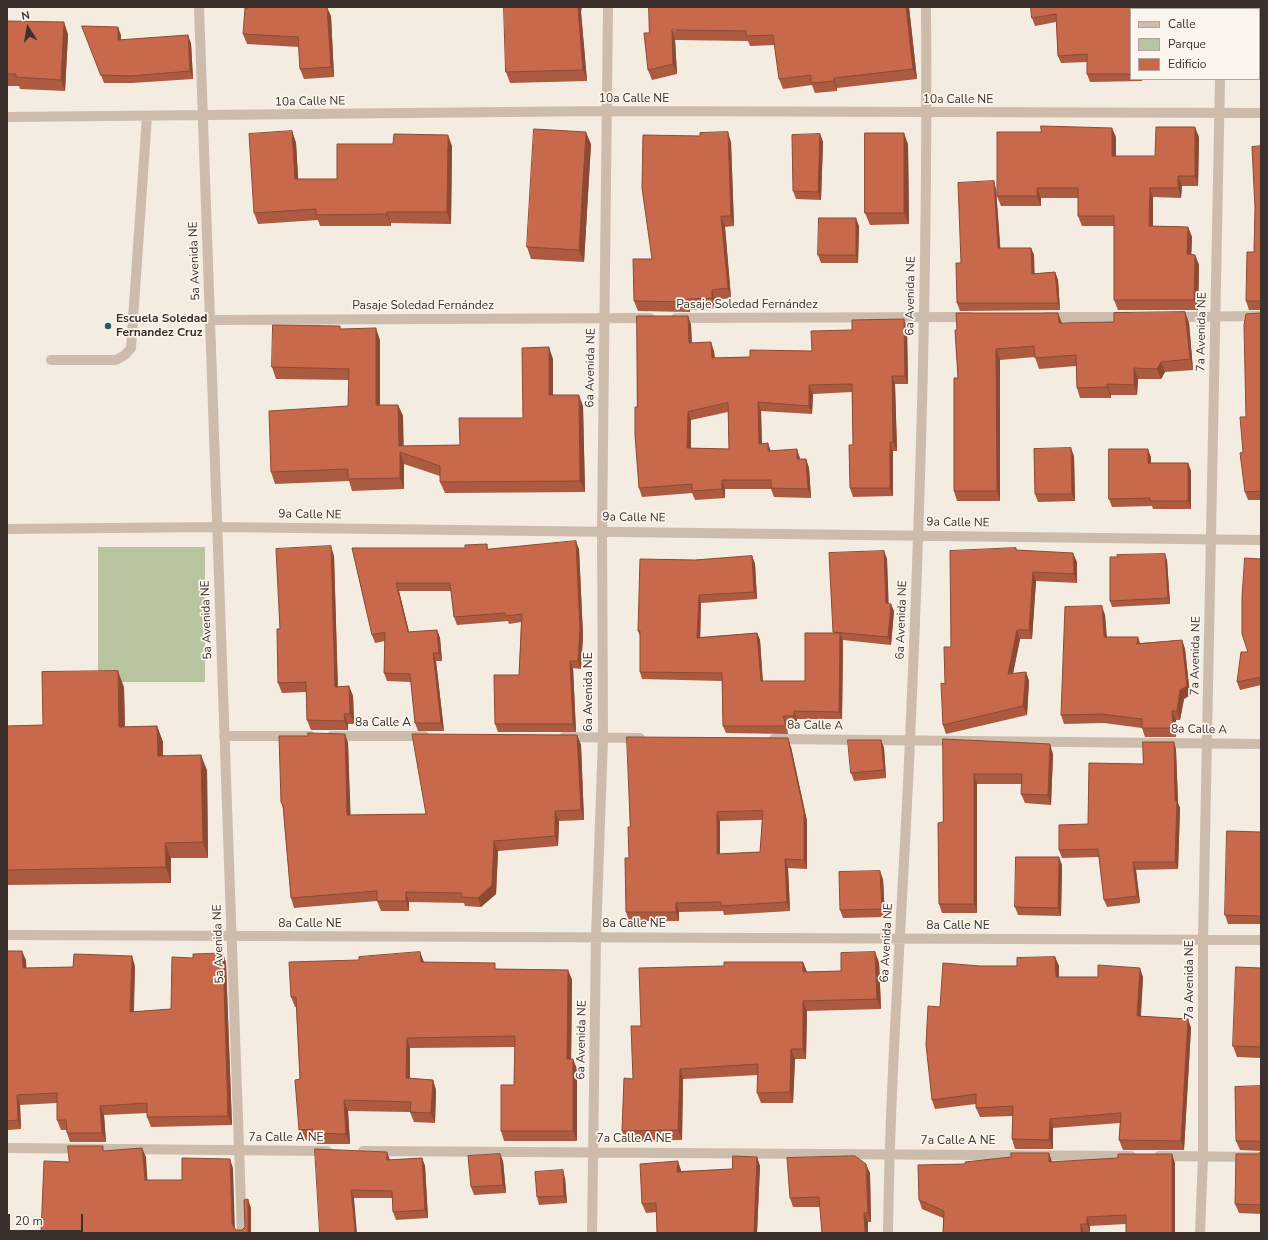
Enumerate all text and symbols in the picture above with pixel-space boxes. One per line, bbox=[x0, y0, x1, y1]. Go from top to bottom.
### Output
north arrow bbox=[8, 8, 48, 48]
text: N bbox=[20, 8, 31, 24]
legend bbox=[1130, 8, 1260, 80]
text: Calle bbox=[1168, 16, 1196, 32]
text: Parque bbox=[1168, 36, 1206, 52]
text: Edificio bbox=[1168, 56, 1206, 72]
street label: 10a Calle NE bbox=[599, 92, 669, 106]
street label: 10a Calle NE bbox=[923, 93, 993, 107]
street label: 10a Calle NE bbox=[275, 94, 345, 110]
street label: 5a Avenida NE bbox=[186, 221, 204, 301]
street label: 6a Avenida NE bbox=[903, 256, 919, 336]
street label: 7a Avenida NE bbox=[1194, 292, 1210, 372]
street label: Pasaje Soledad Fernández bbox=[676, 298, 818, 312]
street label: Pasaje Soledad Fernández bbox=[352, 299, 494, 313]
place label: Escuela Soledad Fernandez Cruz bbox=[116, 312, 207, 340]
marker: Escuela Soledad Fernandez Cruz bbox=[103, 321, 113, 331]
street label: 6a Avenida NE bbox=[583, 328, 599, 408]
street label: 9a Calle NE bbox=[278, 507, 342, 523]
street label: 9a Calle NE bbox=[602, 510, 666, 526]
street label: 9a Calle NE bbox=[926, 515, 990, 531]
street label: 5a Avenida NE bbox=[198, 580, 216, 660]
street label: 6a Avenida NE bbox=[893, 580, 911, 660]
street label: 7a Avenida NE bbox=[1188, 616, 1204, 696]
street label: 6a Avenida NE bbox=[582, 652, 596, 732]
street label: 8a Calle A bbox=[355, 716, 411, 730]
street label: 8a Calle A bbox=[787, 718, 843, 734]
street label: 8a Calle A bbox=[1171, 722, 1227, 738]
street label: 6a Avenida NE bbox=[878, 903, 896, 983]
street label: 5a Avenida NE bbox=[210, 904, 228, 984]
street label: 8a Calle NE bbox=[278, 917, 342, 931]
street label: 8a Calle NE bbox=[602, 917, 666, 931]
street label: 8a Calle NE bbox=[926, 919, 990, 933]
street label: 7a Avenida NE bbox=[1183, 940, 1197, 1020]
street label: 6a Avenida NE bbox=[574, 1000, 590, 1080]
street label: 7a Calle A NE bbox=[248, 1131, 324, 1145]
street label: 7a Calle A NE bbox=[596, 1132, 672, 1146]
street label: 7a Calle A NE bbox=[920, 1134, 996, 1148]
scale bar bbox=[10, 1206, 85, 1232]
text: 20 m bbox=[15, 1213, 43, 1229]

